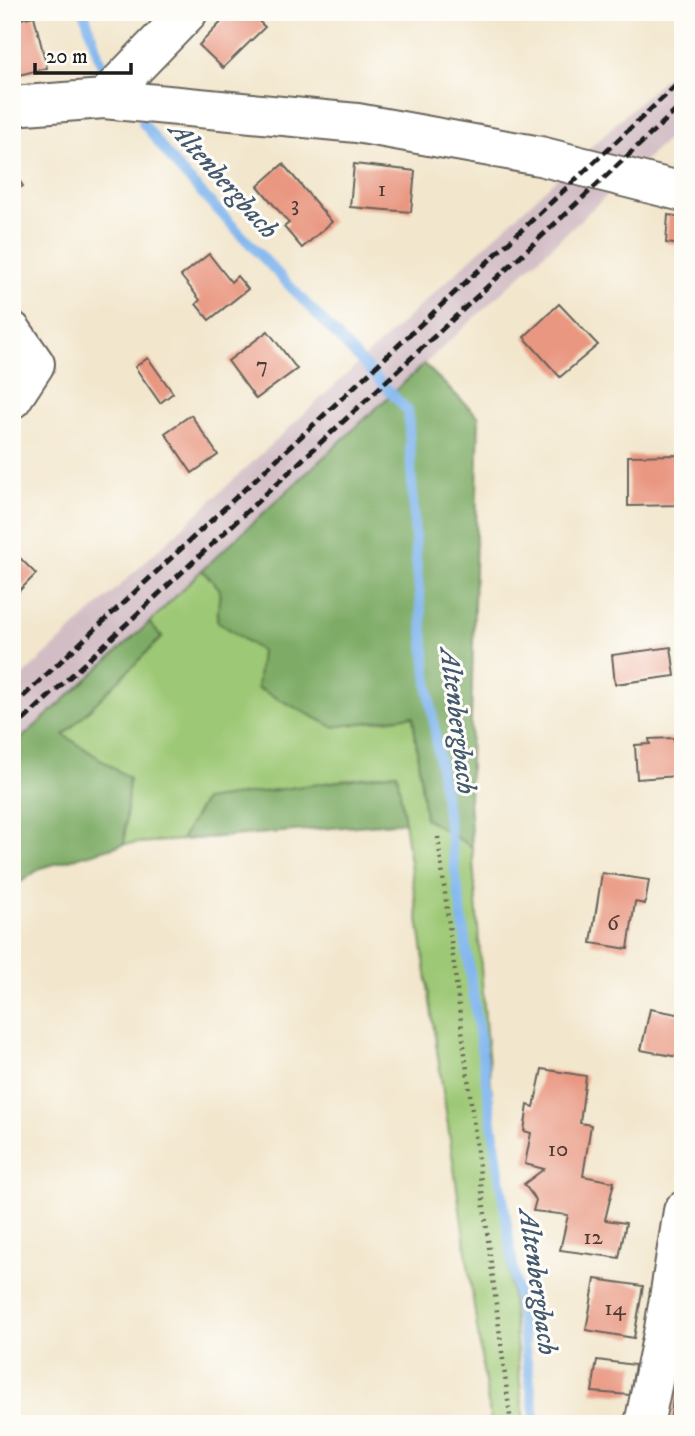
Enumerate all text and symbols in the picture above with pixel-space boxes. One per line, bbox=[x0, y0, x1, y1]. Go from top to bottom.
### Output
scale bar bbox=[35, 32, 131, 76]
text: 20 m bbox=[46, 44, 88, 70]
water label: Altenbergbach bbox=[160, 111, 286, 246]
house number: 1 bbox=[378, 175, 386, 204]
house number: 3 bbox=[291, 190, 299, 219]
house number: 7 bbox=[256, 351, 268, 380]
water label: Altenbergbach bbox=[431, 643, 484, 796]
house number: 6 bbox=[607, 909, 620, 938]
house number: 10 bbox=[548, 1135, 568, 1164]
water label: Altenbergbach bbox=[510, 1204, 566, 1357]
house number: 12 bbox=[583, 1223, 604, 1252]
house number: 14 bbox=[604, 1294, 627, 1323]

